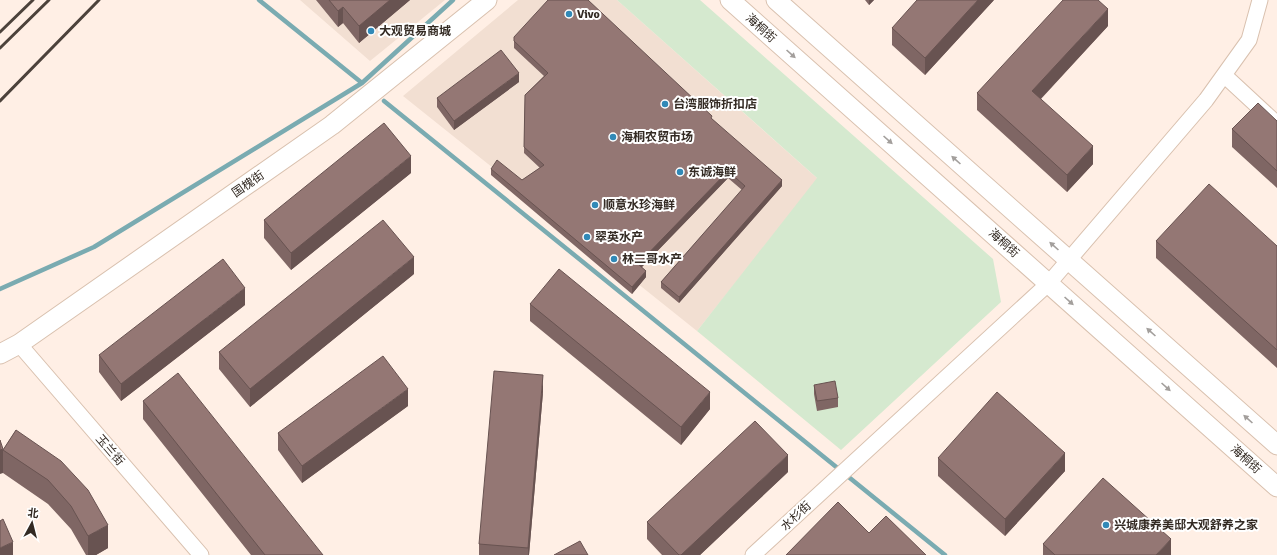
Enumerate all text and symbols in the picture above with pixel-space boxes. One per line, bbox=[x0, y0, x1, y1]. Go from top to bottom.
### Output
place label: Vivo bbox=[577, 7, 600, 22]
marker: Vivo bbox=[564, 9, 574, 19]
street label: 海桐街 bbox=[742, 11, 779, 46]
place label: 大观贸易商城 bbox=[379, 24, 451, 39]
marker: 大观贸易商城 bbox=[366, 26, 376, 36]
one-way arrow bbox=[785, 49, 796, 58]
place label: 台湾服饰折扣店 bbox=[673, 97, 757, 112]
marker: 台湾服饰折扣店 bbox=[660, 99, 670, 109]
place label: 海桐农贸市场 bbox=[621, 130, 693, 145]
marker: 海桐农贸市场 bbox=[608, 132, 618, 142]
one-way arrow bbox=[883, 135, 893, 145]
one-way arrow bbox=[952, 156, 961, 165]
place label: 东诚海鲜 bbox=[688, 165, 736, 180]
marker: 东诚海鲜 bbox=[675, 167, 685, 177]
street label: 国槐街 bbox=[229, 168, 267, 201]
place label: 顺意水珍海鲜 bbox=[603, 198, 675, 213]
marker: 顺意水珍海鲜 bbox=[590, 200, 600, 210]
street label: 海桐街 bbox=[985, 226, 1022, 261]
place label: 翠英水产 bbox=[595, 230, 643, 245]
marker: 翠英水产 bbox=[582, 232, 592, 242]
one-way arrow bbox=[1049, 242, 1058, 251]
place label: 林二哥水产 bbox=[622, 252, 682, 267]
marker: 林二哥水产 bbox=[609, 254, 619, 264]
one-way arrow bbox=[1064, 296, 1074, 305]
one-way arrow bbox=[1146, 328, 1156, 337]
one-way arrow bbox=[1161, 383, 1171, 392]
one-way arrow bbox=[1243, 414, 1253, 424]
street label: 玉兰街 bbox=[92, 432, 127, 469]
street label: 海桐街 bbox=[1227, 442, 1264, 477]
street label: 水杉街 bbox=[778, 499, 815, 534]
north arrow bbox=[12, 503, 52, 543]
text: 北 bbox=[27, 506, 39, 521]
place label: 兴城康养美邸大观舒养之家 bbox=[1114, 518, 1258, 533]
marker: 兴城康养美邸大观舒养之家 bbox=[1101, 520, 1111, 530]

